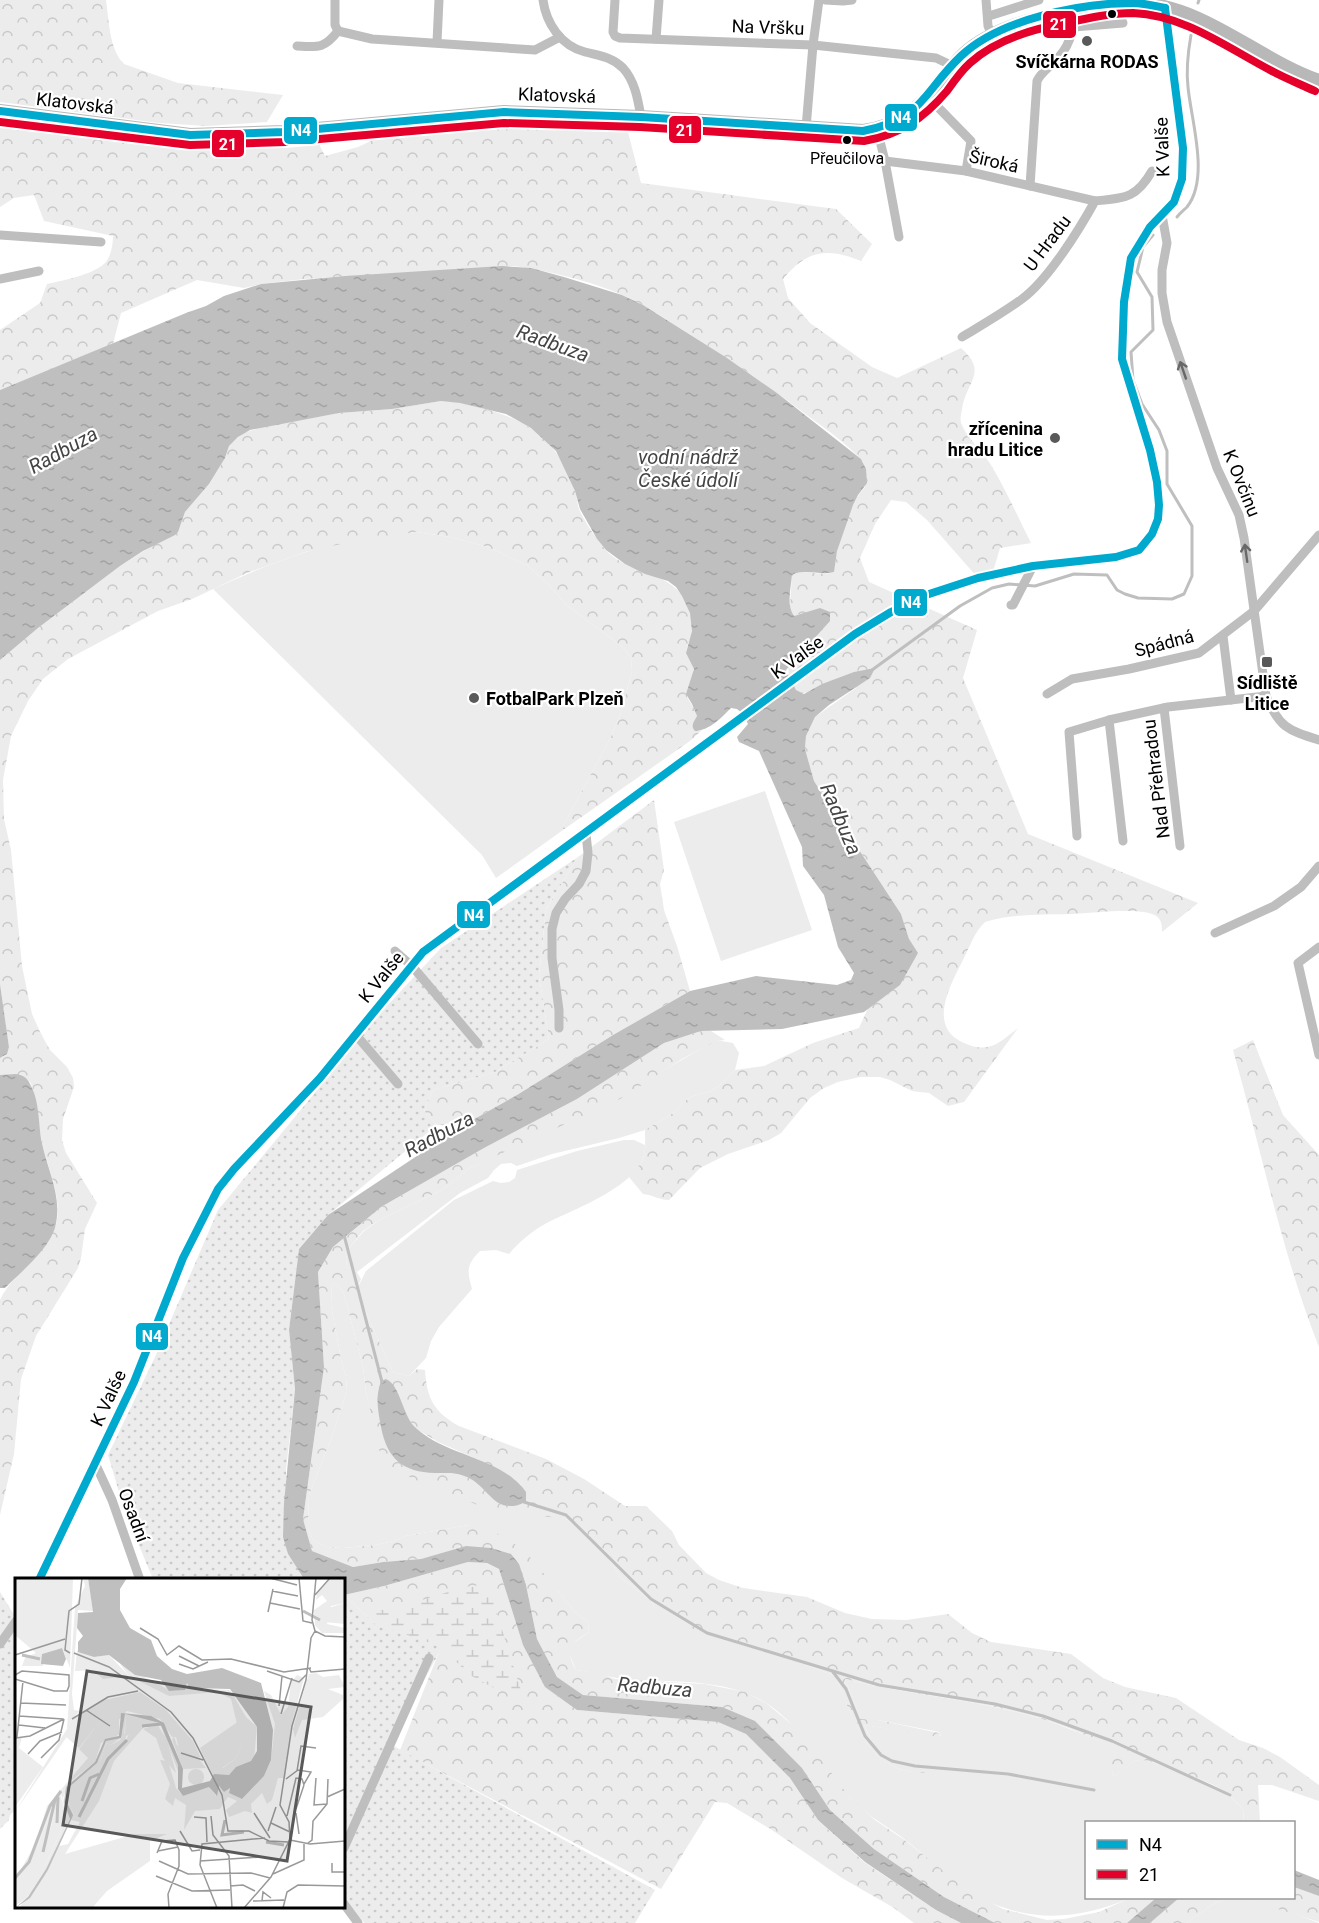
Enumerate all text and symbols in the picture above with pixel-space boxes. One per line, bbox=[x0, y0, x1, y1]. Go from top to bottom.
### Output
unlabelled marker bbox=[1106, 8, 1118, 20]
line badge: 21 bbox=[1042, 10, 1077, 39]
street label: Na Vršku bbox=[731, 15, 805, 39]
text: 21 bbox=[1050, 15, 1068, 34]
marker: Svíčkárna RODAS bbox=[1080, 34, 1094, 48]
place label: Svíčkárna RODAS bbox=[1015, 51, 1159, 72]
street label: Klatovská bbox=[518, 83, 596, 107]
street label: Klatovská bbox=[35, 88, 115, 118]
line badge: N4 bbox=[884, 103, 918, 132]
text: N4 bbox=[891, 108, 911, 127]
line badge: 21 bbox=[668, 115, 702, 144]
line badge: N4 bbox=[283, 116, 318, 145]
street label: K Valše bbox=[1150, 117, 1174, 177]
text: N4 bbox=[291, 121, 311, 140]
text: 21 bbox=[676, 121, 694, 140]
line badge: 21 bbox=[211, 129, 245, 158]
marker: Přeučilova bbox=[841, 134, 853, 146]
text: 21 bbox=[219, 135, 237, 154]
street label: Široká bbox=[967, 145, 1021, 177]
place label: Přeučilova bbox=[810, 149, 884, 168]
street label: U Hradu bbox=[1019, 211, 1075, 275]
water label: Radbuza bbox=[514, 319, 592, 367]
one-way arrow bbox=[1177, 361, 1188, 379]
place label: zřícenina hradu Litice bbox=[948, 418, 1043, 460]
water label: Radbuza bbox=[24, 421, 102, 479]
marker: zřícenina hradu Litice bbox=[1048, 431, 1062, 445]
water label: vodní nádrž České údolí bbox=[638, 445, 740, 492]
street label: K Ovčínu bbox=[1219, 446, 1265, 520]
one-way arrow bbox=[1241, 544, 1252, 564]
line badge: N4 bbox=[893, 588, 928, 617]
text: N4 bbox=[901, 593, 921, 612]
street label: Spádná bbox=[1132, 625, 1196, 661]
street label: K Valše bbox=[767, 631, 827, 683]
marker: Sídliště Litice bbox=[1260, 655, 1274, 669]
place label: Sídliště Litice bbox=[1237, 672, 1298, 714]
place label: FotbalPark Plzeň bbox=[486, 688, 623, 709]
marker: FotbalPark Plzeň bbox=[467, 691, 481, 705]
street label: Nad Přehradou bbox=[1138, 718, 1174, 840]
water label: Radbuza bbox=[815, 780, 867, 858]
line badge: N4 bbox=[456, 900, 491, 929]
text: N4 bbox=[464, 906, 484, 925]
street label: K Valše bbox=[354, 947, 408, 1007]
water label: Radbuza bbox=[400, 1106, 478, 1162]
line badge: N4 bbox=[135, 1322, 169, 1351]
text: N4 bbox=[142, 1327, 162, 1346]
street label: K Valše bbox=[86, 1366, 130, 1430]
street label: Osadní bbox=[114, 1485, 154, 1545]
inset map bbox=[15, 1578, 345, 1908]
water label: Radbuza bbox=[616, 1672, 694, 1702]
legend bbox=[1085, 1821, 1295, 1899]
text: N4 bbox=[1139, 1834, 1162, 1855]
text: 21 bbox=[1139, 1864, 1159, 1885]

